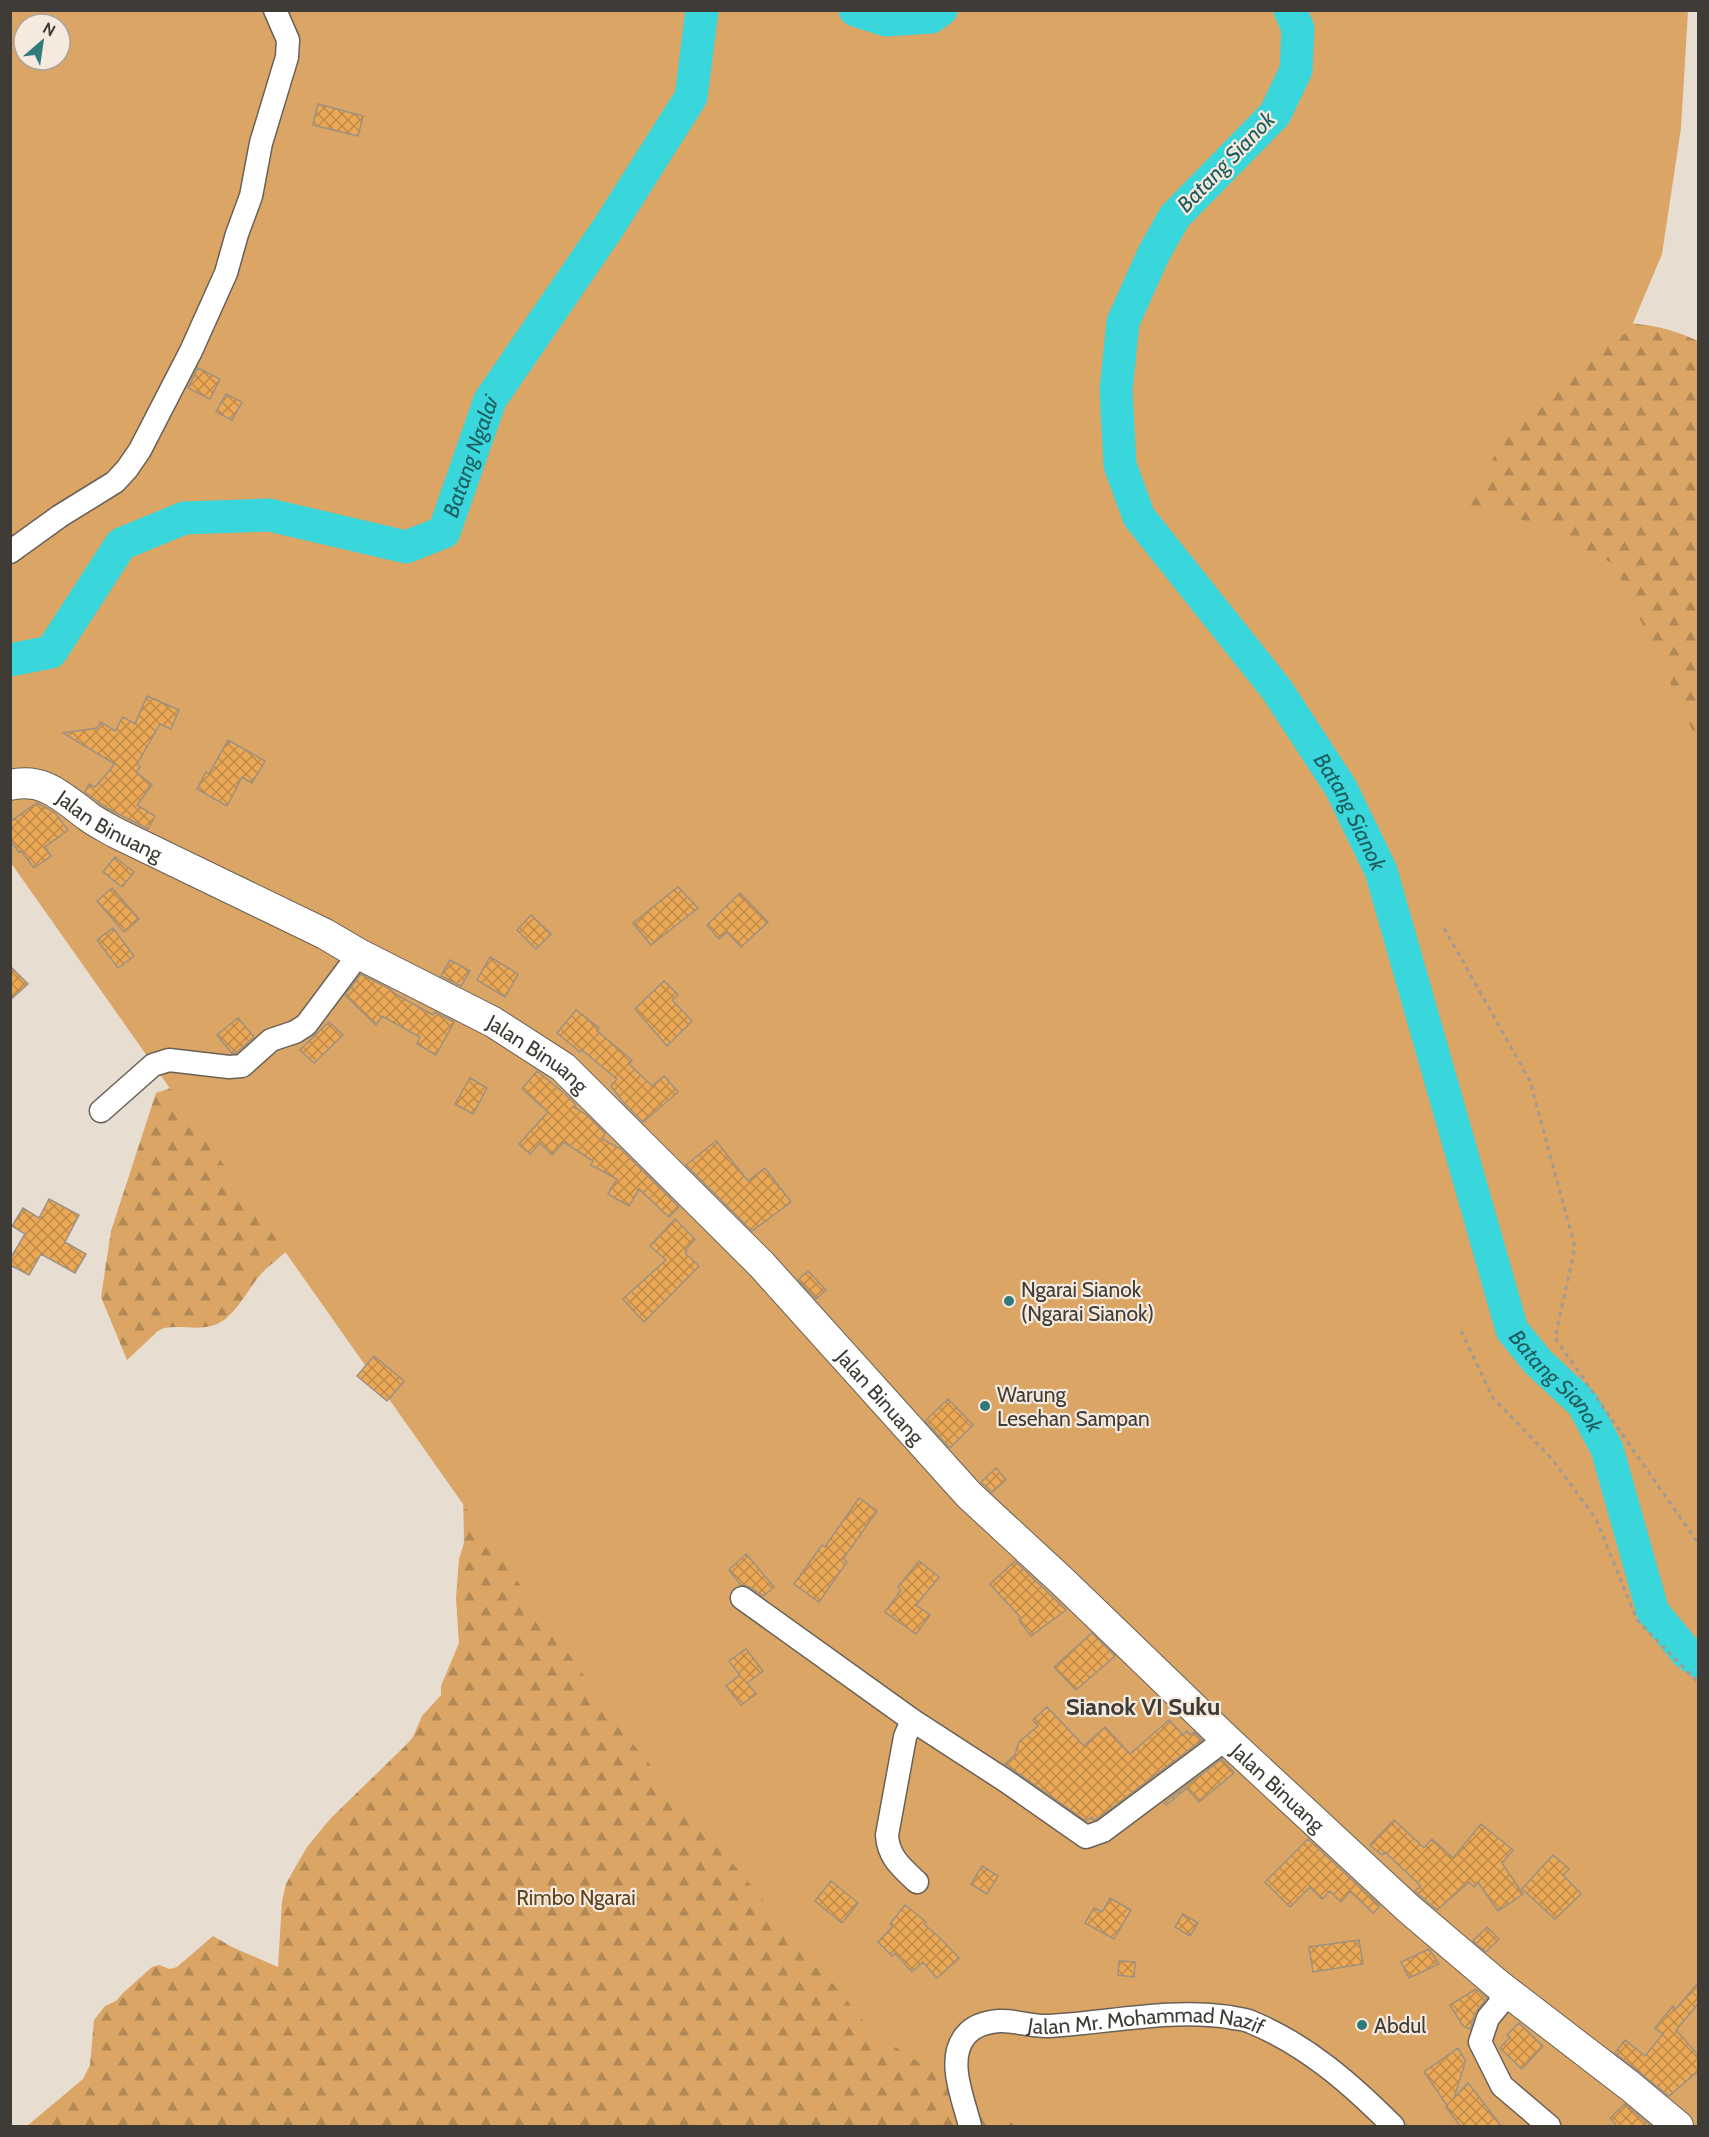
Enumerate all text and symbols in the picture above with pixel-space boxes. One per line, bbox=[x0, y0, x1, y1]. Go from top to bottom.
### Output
north arrow bbox=[12, 12, 72, 72]
text: N bbox=[39, 18, 59, 40]
water label: Batang Sianok bbox=[1171, 106, 1281, 218]
water label: Batang Ngalai bbox=[437, 389, 503, 521]
water label: Batang Sianok bbox=[1308, 748, 1392, 875]
street label: Jalan Binuang bbox=[51, 784, 167, 866]
street label: Jalan Binuang bbox=[482, 1008, 594, 1098]
place label: Ngarai Sianok (Ngarai Sianok) bbox=[1021, 1277, 1154, 1326]
marker: Ngarai Sianok (Ngarai Sianok) bbox=[1002, 1294, 1016, 1308]
water label: Batang Sianok bbox=[1504, 1324, 1609, 1437]
street label: Jalan Binuang bbox=[831, 1343, 930, 1449]
place label: Warung Lesehan Sampan bbox=[997, 1382, 1150, 1431]
marker: Warung Lesehan Sampan bbox=[978, 1399, 992, 1413]
district label: Sianok VI Suku bbox=[1066, 1692, 1220, 1721]
street label: Jalan Binuang bbox=[1225, 1737, 1330, 1837]
park label: Rimbo Ngarai bbox=[516, 1885, 636, 1910]
street label: Jalan Mr. Mohammad Nazif bbox=[1025, 2002, 1269, 2039]
place label: Abdul bbox=[1374, 2013, 1426, 2038]
marker: Abdul bbox=[1355, 2018, 1369, 2032]

